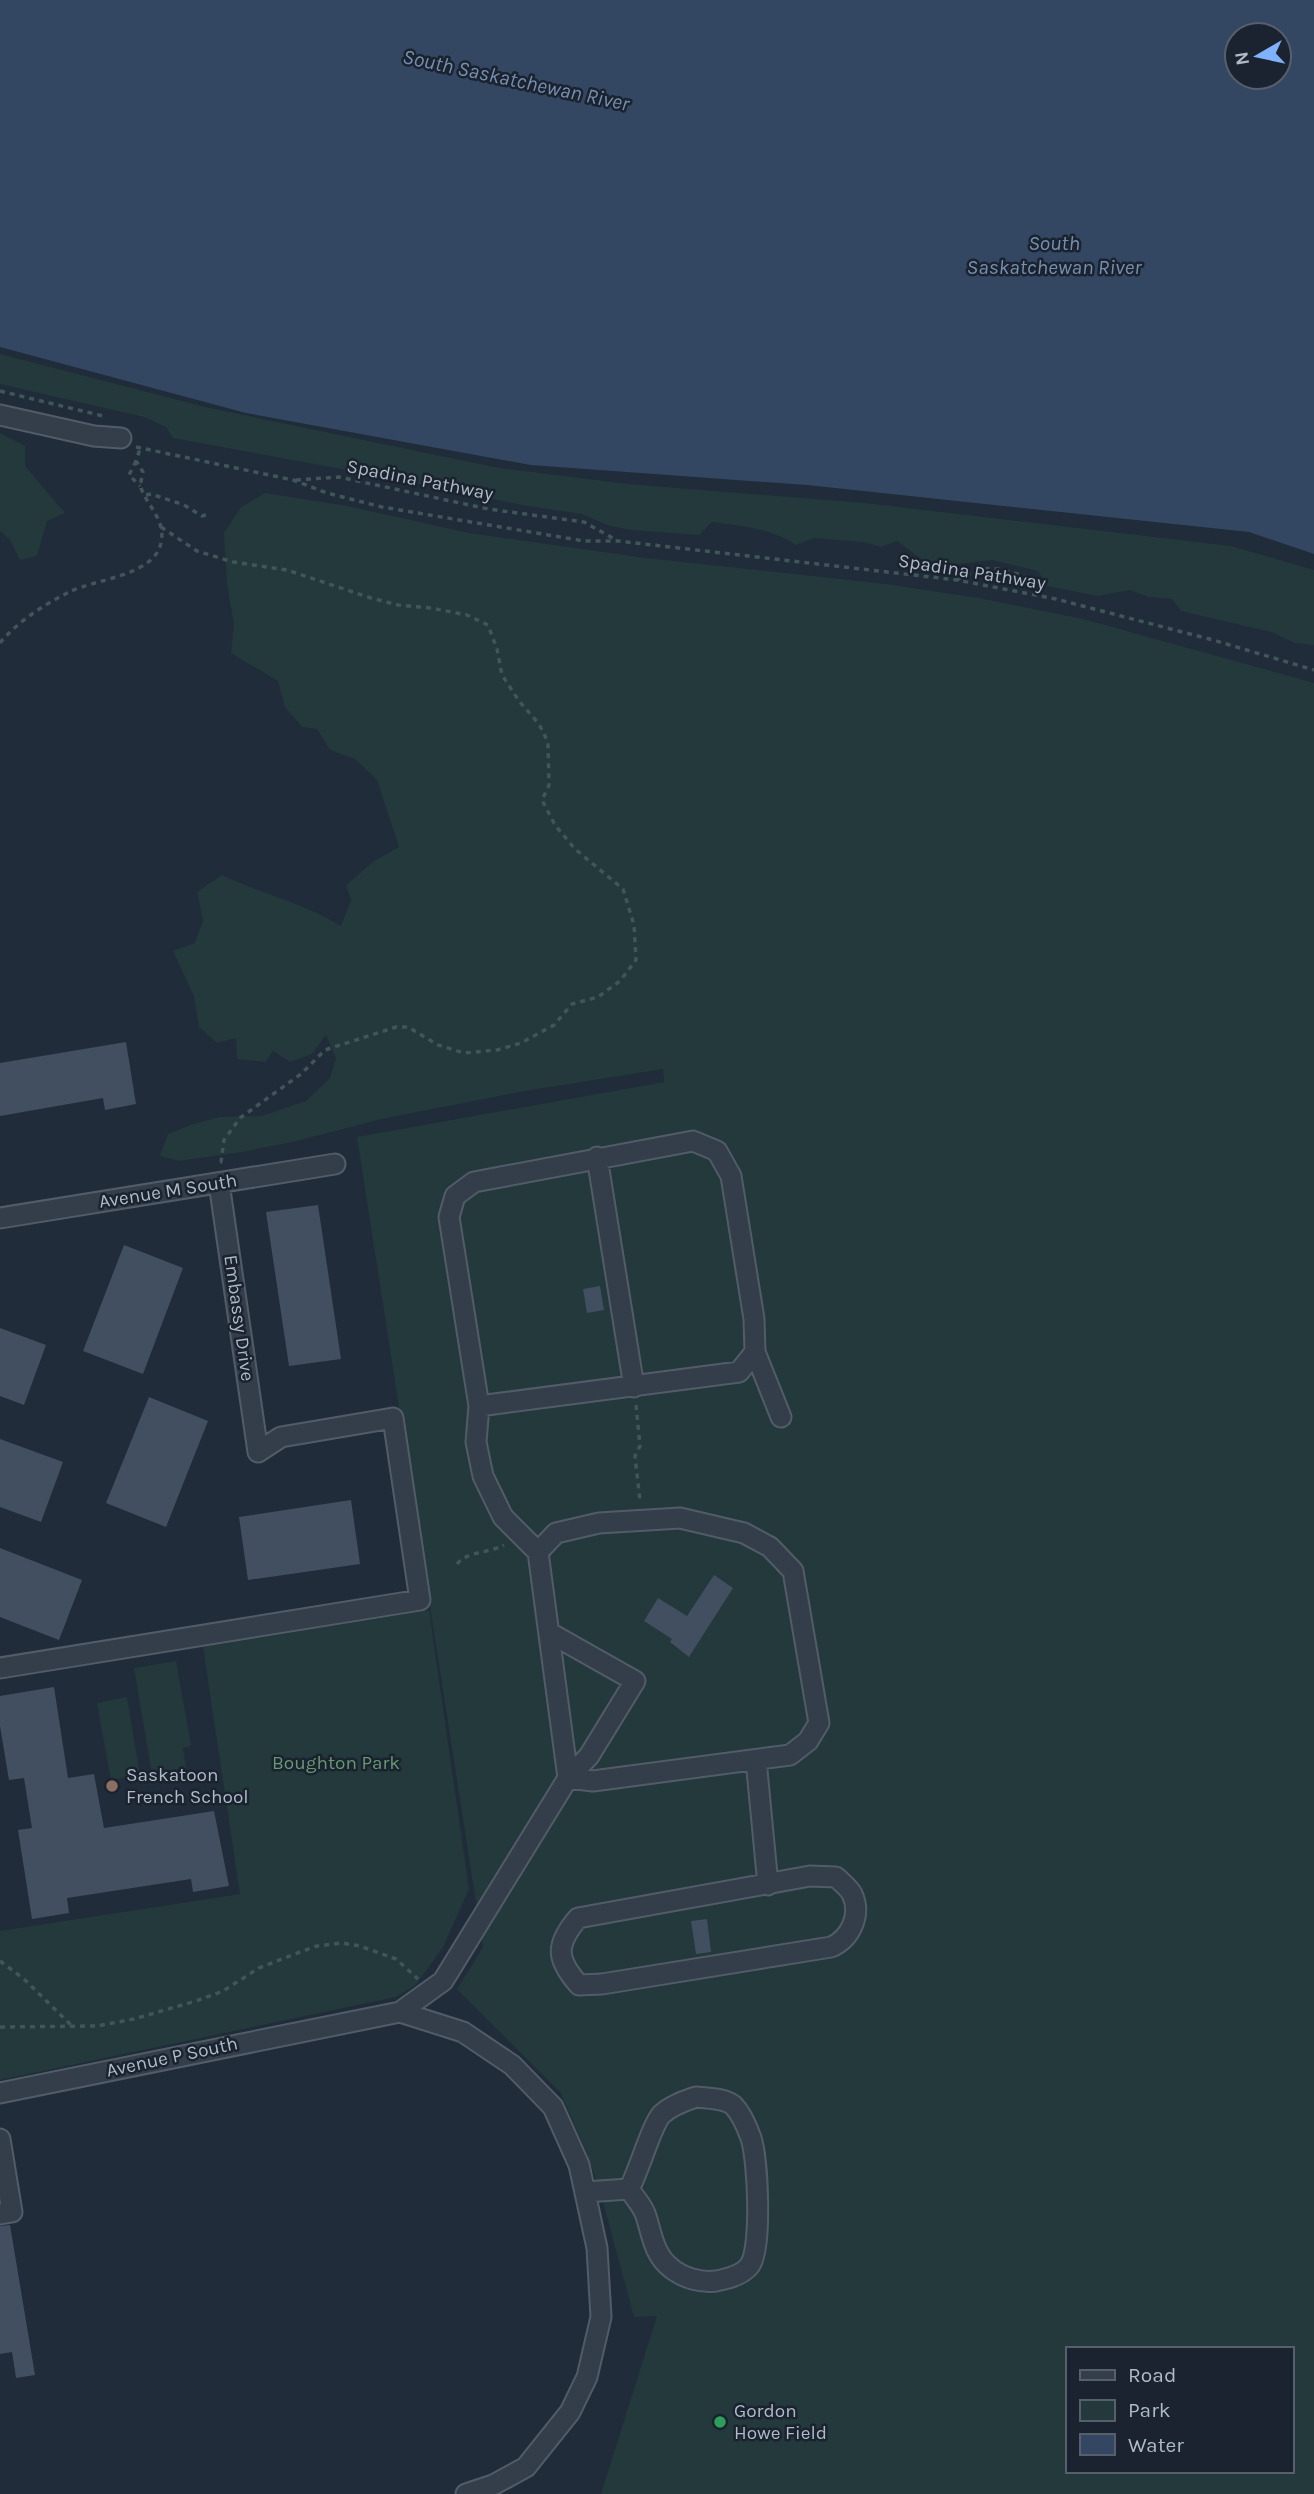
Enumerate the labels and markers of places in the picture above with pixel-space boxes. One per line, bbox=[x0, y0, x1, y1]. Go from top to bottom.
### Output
place label: Saskatoon French School bbox=[126, 1764, 249, 1808]
marker: Saskatoon French School bbox=[104, 1778, 120, 1794]
place label: Gordon Howe Field bbox=[734, 2400, 827, 2444]
marker: Gordon Howe Field bbox=[712, 2414, 728, 2430]

